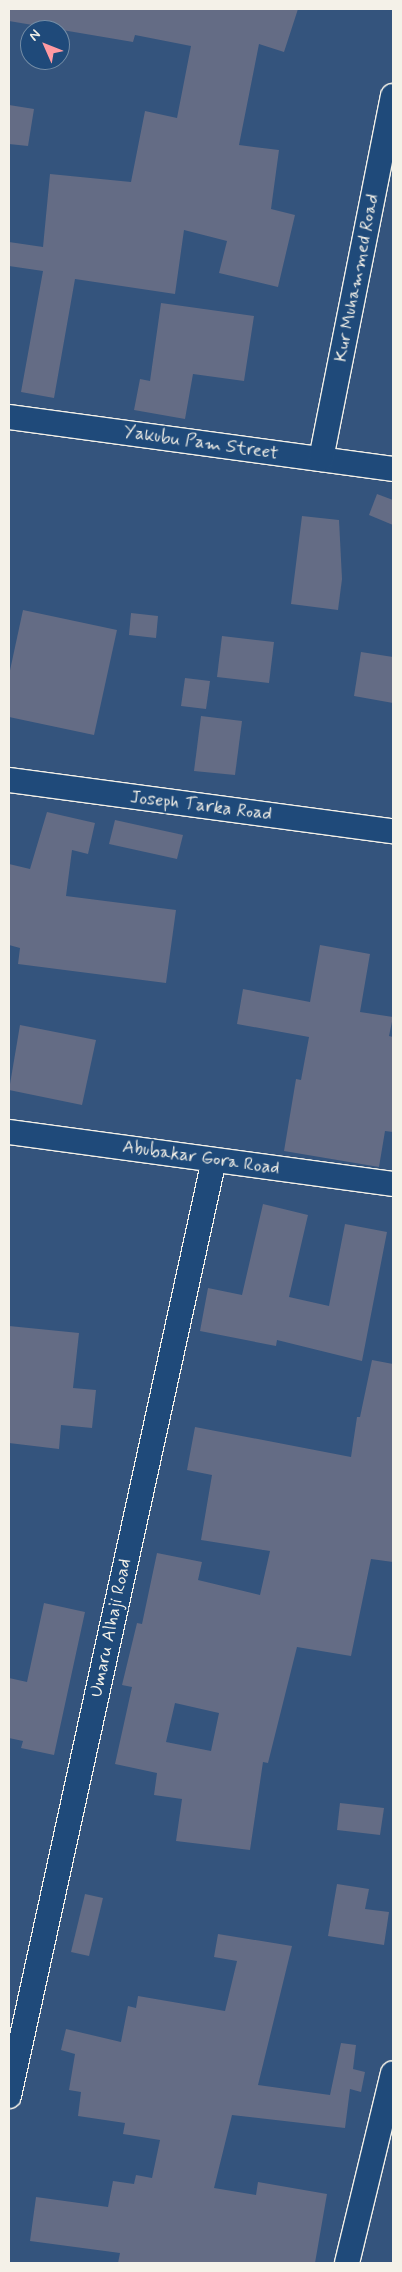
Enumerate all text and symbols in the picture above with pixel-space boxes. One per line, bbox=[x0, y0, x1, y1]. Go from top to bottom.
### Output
north arrow bbox=[20, 20, 70, 70]
text: N bbox=[25, 26, 45, 45]
street label: Kur Muhammed Road bbox=[330, 193, 384, 363]
street label: Yakubu Pam Street bbox=[123, 422, 279, 464]
street label: Joseph Tarka Road bbox=[131, 787, 271, 825]
street label: Abubakar Gora Road bbox=[122, 1136, 280, 1180]
street label: Umaru Alhaji Road bbox=[86, 1557, 136, 1699]

